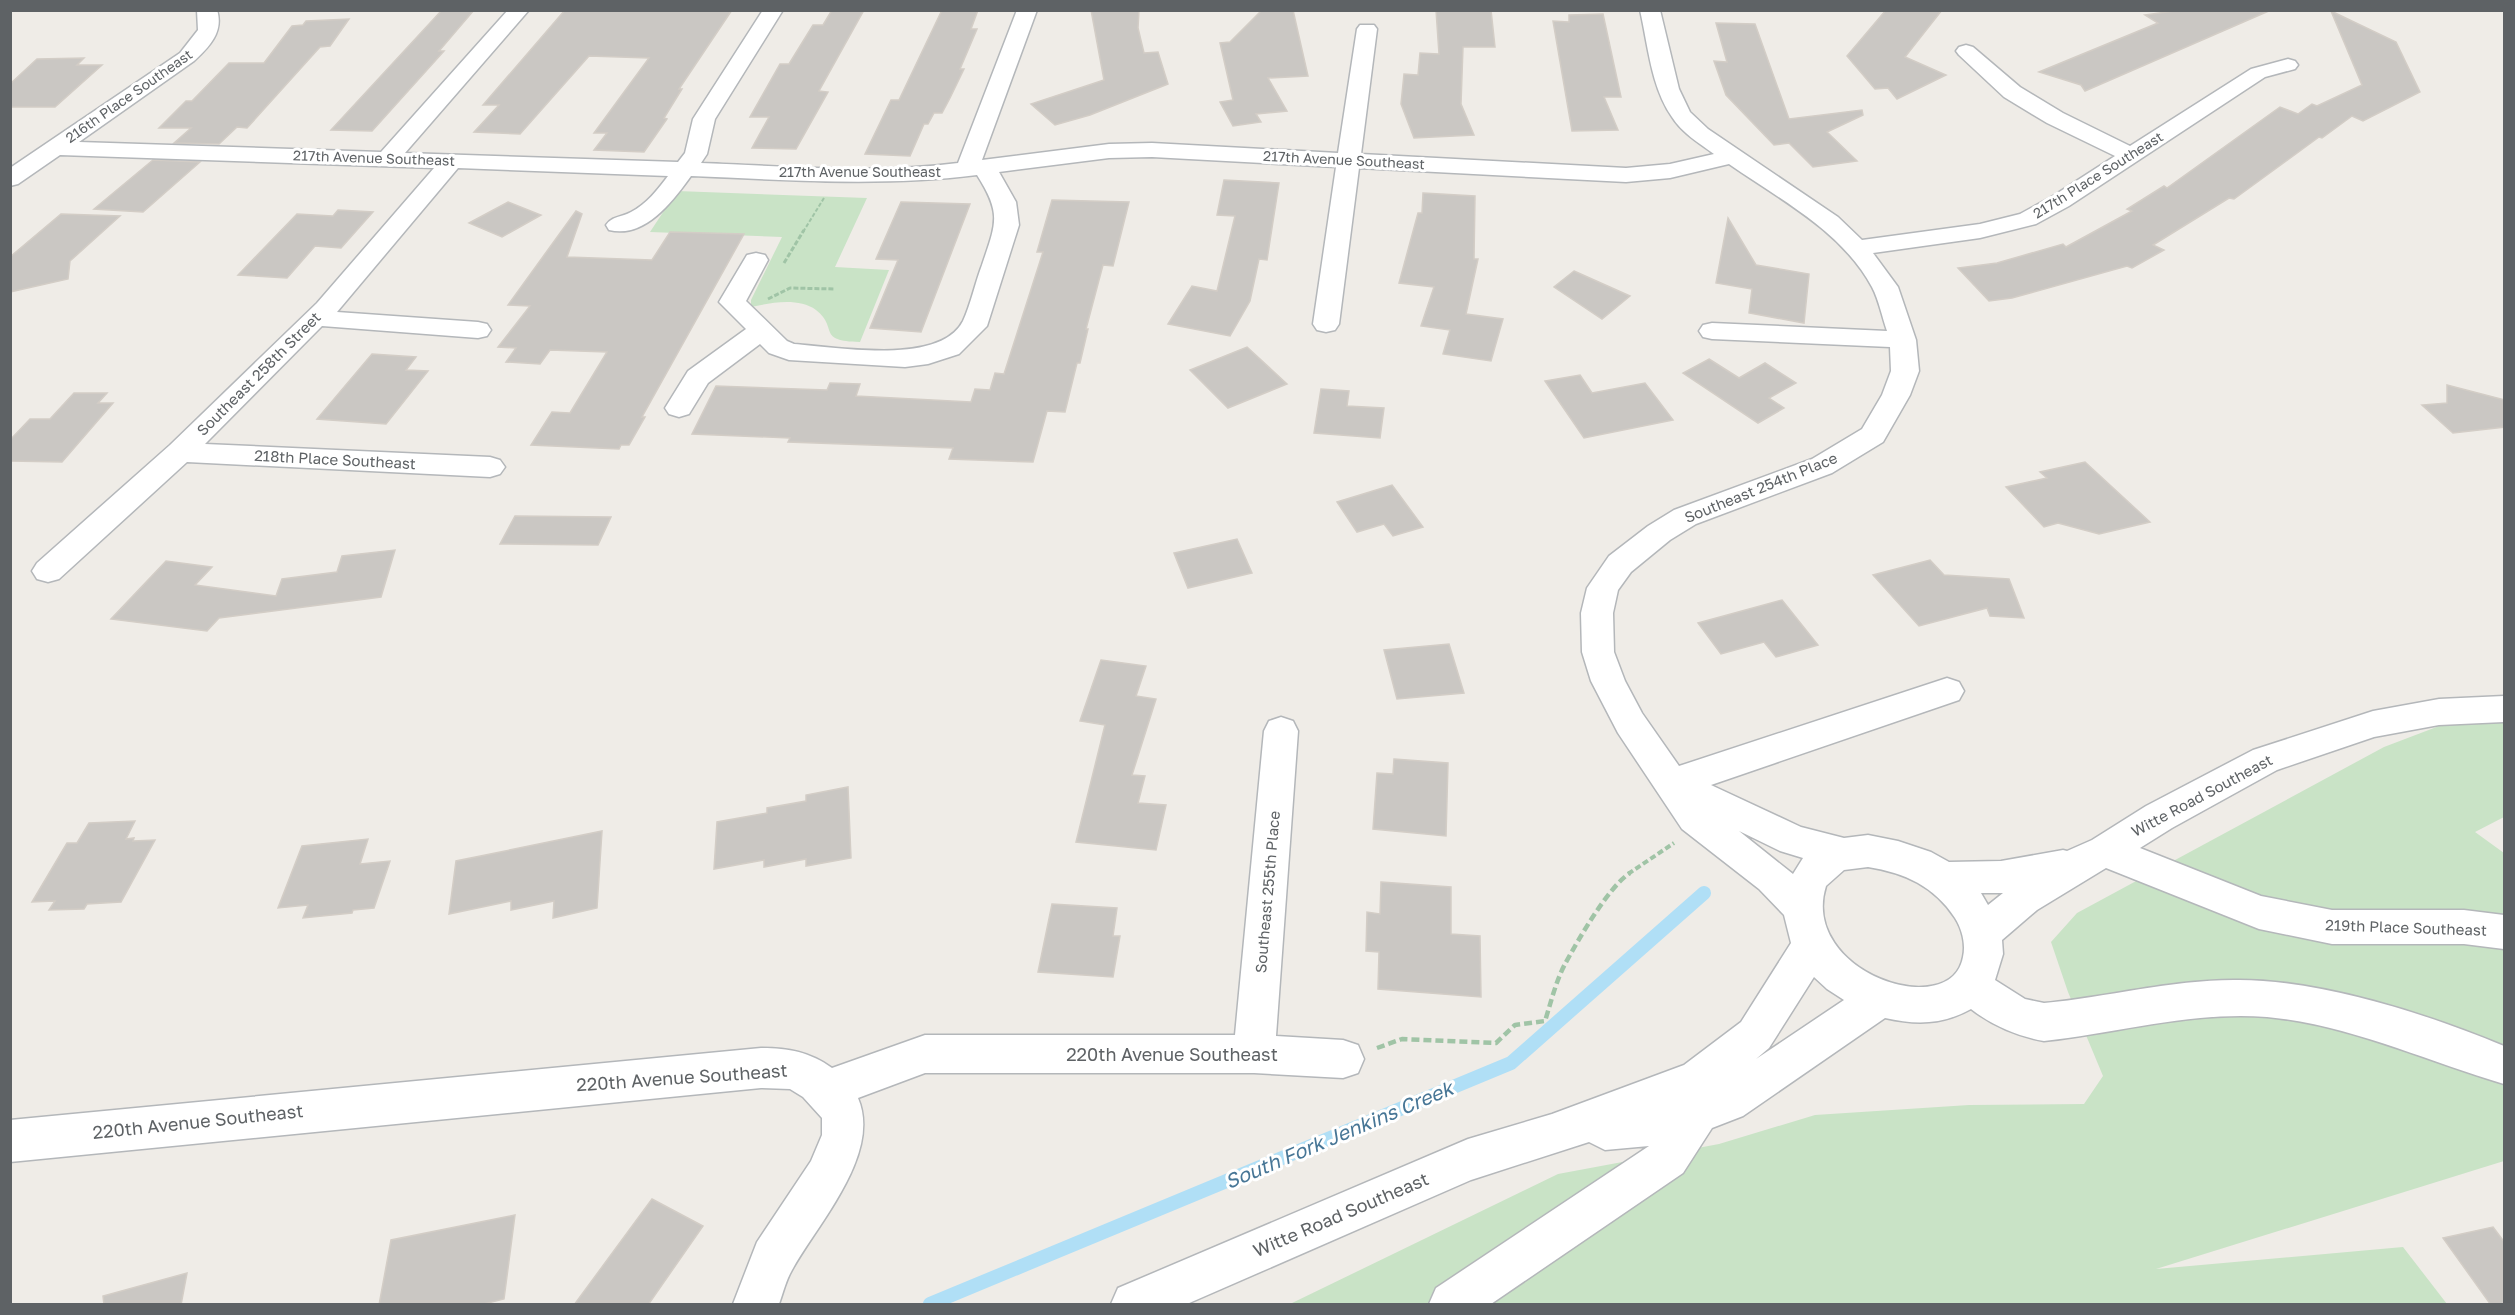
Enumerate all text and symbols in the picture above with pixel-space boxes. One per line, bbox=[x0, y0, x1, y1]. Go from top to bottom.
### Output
street label: 216th Place Southeast bbox=[62, 45, 195, 146]
street label: 217th Place Southeast bbox=[2030, 128, 2166, 222]
street label: 217th Avenue Southeast bbox=[293, 146, 455, 169]
street label: 217th Avenue Southeast bbox=[1263, 147, 1425, 172]
street label: 217th Avenue Southeast bbox=[779, 163, 941, 180]
street label: Southeast 258th Street bbox=[193, 308, 324, 439]
street label: 218th Place Southeast bbox=[254, 446, 416, 472]
street label: Southeast 254th Place bbox=[1682, 448, 1840, 526]
street label: Witte Road Southeast bbox=[2128, 750, 2275, 840]
street label: Southeast 255th Place bbox=[1251, 810, 1283, 974]
street label: 219th Place Southeast bbox=[2325, 915, 2487, 939]
street label: 220th Avenue Southeast bbox=[1066, 1043, 1278, 1065]
street label: 220th Avenue Southeast bbox=[576, 1059, 788, 1095]
water label: South Fork Jenkins Creek bbox=[1221, 1074, 1459, 1193]
street label: 220th Avenue Southeast bbox=[91, 1099, 304, 1143]
street label: Witte Road Southeast bbox=[1249, 1167, 1432, 1261]

